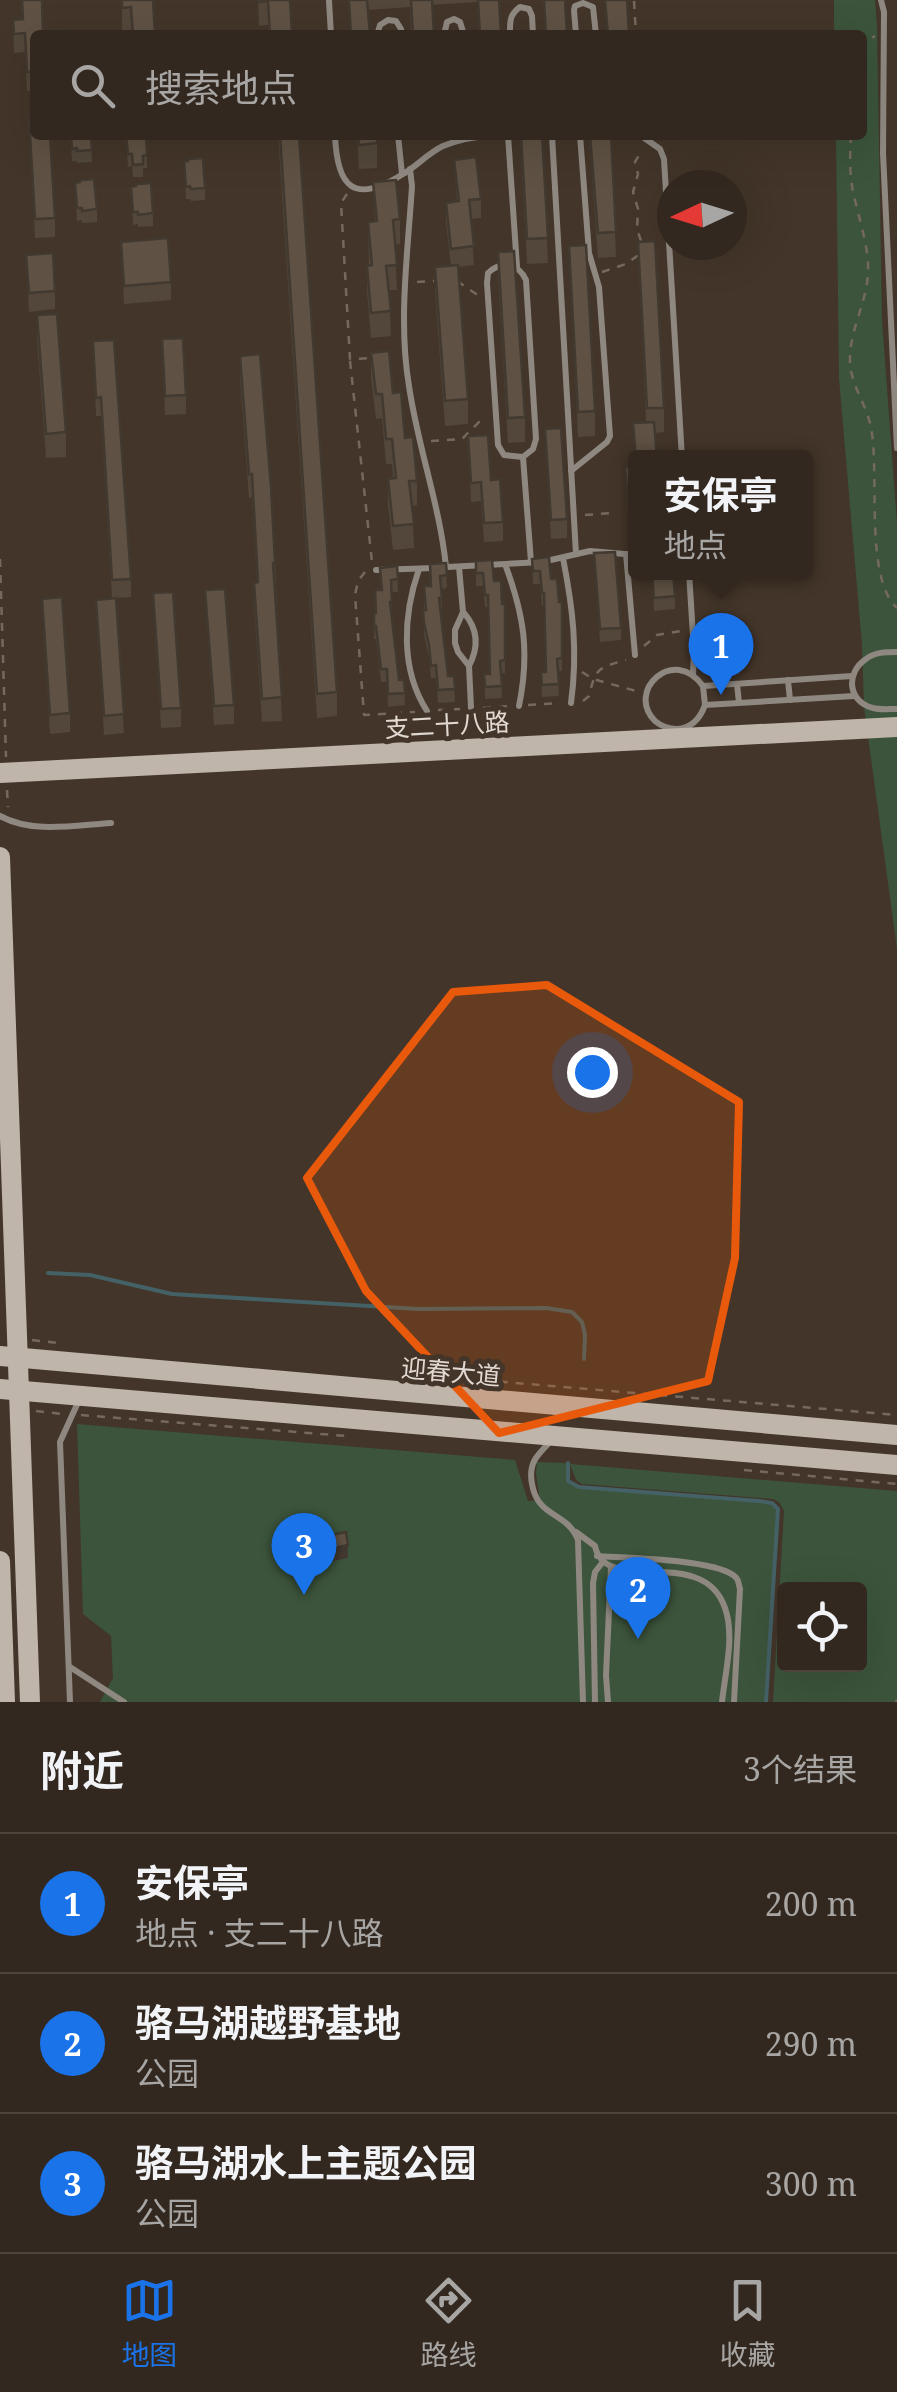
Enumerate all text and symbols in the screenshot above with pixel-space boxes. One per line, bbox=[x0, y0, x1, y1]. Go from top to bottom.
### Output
search box bbox=[30, 30, 867, 140]
icon: search bbox=[65, 58, 120, 113]
text: 搜索地点 bbox=[145, 61, 297, 113]
north arrow bbox=[657, 170, 747, 260]
popup bbox=[628, 450, 813, 580]
text: 安保亭 bbox=[663, 468, 778, 520]
text: 地点 bbox=[663, 523, 728, 566]
pin: 1 bbox=[688, 612, 754, 695]
street label: 支二十八路 bbox=[384, 704, 510, 744]
your location bbox=[567, 1047, 618, 1098]
street label: 迎春大道 bbox=[400, 1350, 502, 1392]
pin: 3 bbox=[272, 1512, 336, 1595]
pin: 2 bbox=[606, 1556, 670, 1639]
map controls bbox=[777, 1582, 867, 1672]
button: locate bbox=[777, 1582, 867, 1672]
text: 附近 bbox=[40, 1741, 124, 1798]
text: 3个结果 bbox=[743, 1747, 857, 1790]
text: 安保亭 bbox=[135, 1856, 249, 1908]
text: 1 bbox=[63, 1882, 82, 1925]
text: 200 m bbox=[765, 1882, 857, 1925]
text: 地点 · 支二十八路 bbox=[135, 1911, 384, 1954]
text: 骆马湖越野基地 bbox=[135, 1996, 401, 2048]
text: 2 bbox=[63, 2022, 82, 2065]
text: 290 m bbox=[765, 2022, 857, 2065]
text: 公园 bbox=[135, 2051, 199, 2094]
text: 骆马湖水上主题公园 bbox=[135, 2136, 477, 2188]
text: 3 bbox=[63, 2162, 82, 2205]
text: 300 m bbox=[765, 2162, 857, 2205]
text: 公园 bbox=[135, 2191, 199, 2234]
tab: 地图 bbox=[121, 2273, 178, 2373]
tab: 路线 bbox=[420, 2273, 477, 2373]
tab: 收藏 bbox=[719, 2273, 776, 2373]

